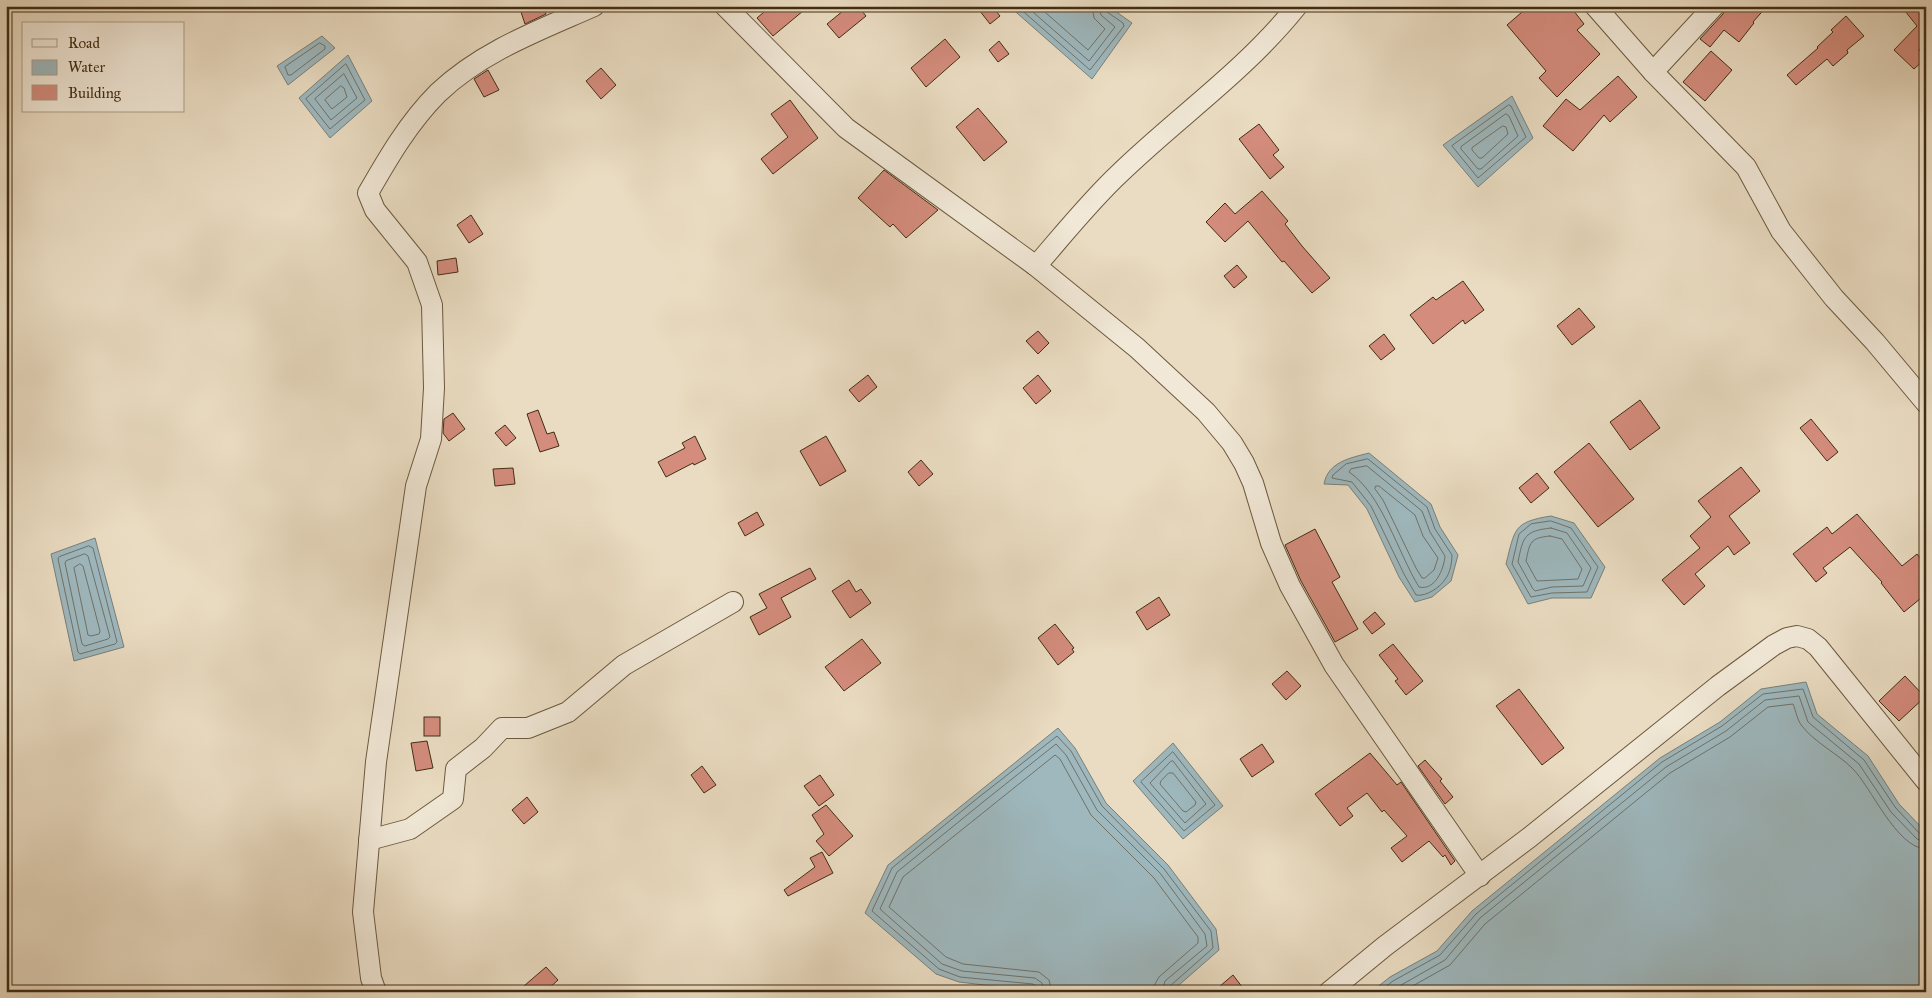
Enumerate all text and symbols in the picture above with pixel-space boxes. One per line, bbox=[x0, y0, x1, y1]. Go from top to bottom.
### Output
legend bbox=[22, 22, 185, 112]
text: Road bbox=[68, 34, 100, 52]
text: Water bbox=[68, 58, 105, 76]
text: Building bbox=[68, 84, 122, 102]

